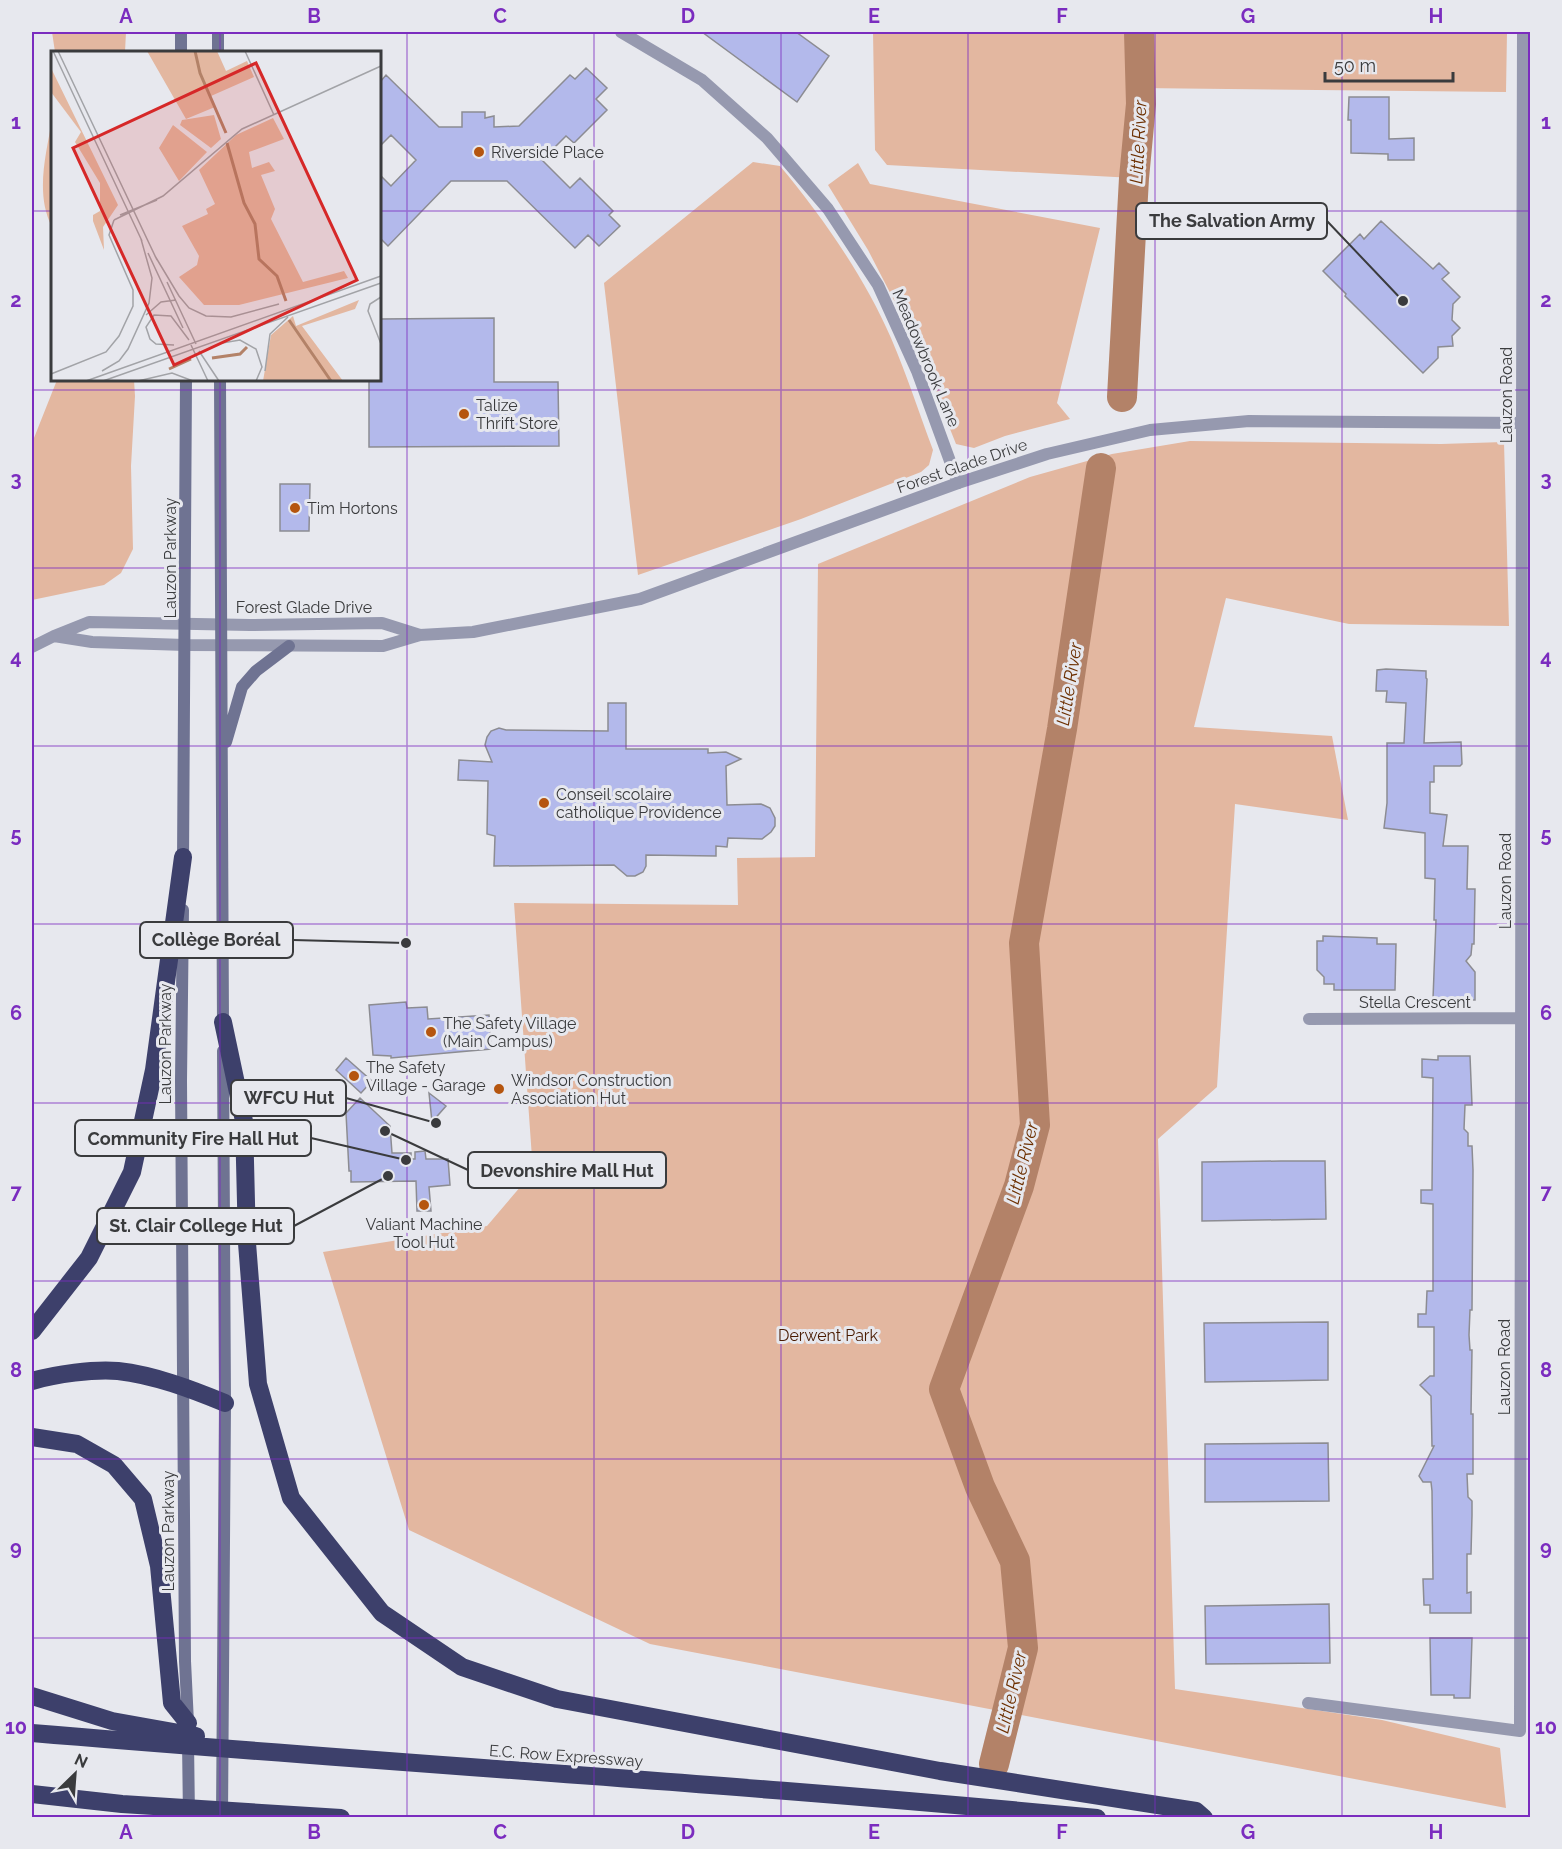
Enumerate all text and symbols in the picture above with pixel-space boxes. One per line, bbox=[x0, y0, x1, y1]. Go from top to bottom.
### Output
text: A bbox=[119, 4, 133, 28]
text: B bbox=[307, 4, 321, 28]
text: C bbox=[493, 4, 507, 28]
text: D bbox=[681, 4, 695, 28]
text: E bbox=[868, 4, 880, 28]
text: F bbox=[1056, 4, 1068, 28]
text: G bbox=[1241, 4, 1255, 28]
text: H bbox=[1429, 4, 1443, 28]
scale bar bbox=[1325, 45, 1452, 83]
inset map bbox=[51, 51, 381, 381]
text: 50 m bbox=[1334, 55, 1376, 76]
water label: Little River bbox=[1125, 99, 1151, 184]
text: 1 bbox=[11, 110, 21, 134]
text: 1 bbox=[1541, 110, 1551, 134]
place label: Riverside Place bbox=[491, 143, 604, 162]
marker: Riverside Place bbox=[472, 145, 486, 159]
callout: The Salvation Army bbox=[1136, 203, 1327, 239]
text: The Salvation Army bbox=[1149, 210, 1315, 231]
street label: Meadowbrook Lane bbox=[888, 286, 964, 430]
text: 2 bbox=[10, 288, 22, 312]
text: 2 bbox=[1540, 288, 1552, 312]
street label: Lauzon Road bbox=[1497, 347, 1516, 443]
place label: Talize Thrift Store bbox=[476, 396, 558, 433]
marker: Talize Thrift Store bbox=[457, 407, 471, 421]
street label: Forest Glade Drive bbox=[894, 435, 1030, 497]
text: 3 bbox=[10, 467, 22, 491]
text: 3 bbox=[1540, 467, 1552, 491]
street label: Lauzon Parkway bbox=[161, 497, 180, 618]
place label: Tim Hortons bbox=[307, 499, 398, 518]
marker: Tim Hortons bbox=[288, 501, 302, 515]
street label: Forest Glade Drive bbox=[236, 598, 372, 617]
water label: Little River bbox=[1052, 640, 1086, 727]
text: 4 bbox=[10, 645, 22, 669]
text: 4 bbox=[1540, 645, 1552, 669]
place label: Conseil scolaire catholique Providence bbox=[556, 785, 722, 822]
marker: Conseil scolaire catholique Providence bbox=[537, 796, 551, 810]
text: 5 bbox=[10, 823, 22, 847]
text: 5 bbox=[1540, 823, 1552, 847]
street label: Lauzon Road bbox=[1496, 833, 1515, 929]
callout: Collège Boréal bbox=[140, 922, 293, 958]
text: Collège Boréal bbox=[152, 929, 281, 950]
street label: Lauzon Parkway bbox=[156, 983, 175, 1104]
street label: Stella Crescent bbox=[1359, 993, 1472, 1012]
text: 6 bbox=[10, 1001, 22, 1025]
text: 6 bbox=[1540, 1001, 1552, 1025]
place label: The Safety Village (Main Campus) bbox=[443, 1014, 576, 1051]
marker: The Safety Village (Main Campus) bbox=[424, 1025, 438, 1039]
place label: The Safety Village - Garage bbox=[366, 1058, 486, 1095]
marker: The Safety Village - Garage bbox=[347, 1069, 361, 1083]
place label: Windsor Construction Association Hut bbox=[511, 1071, 672, 1108]
callout: WFCU Hut bbox=[231, 1080, 346, 1116]
marker: Windsor Construction Association Hut bbox=[492, 1082, 506, 1096]
text: WFCU Hut bbox=[244, 1087, 334, 1108]
water label: Little River bbox=[1002, 1119, 1043, 1206]
callout: Community Fire Hall Hut bbox=[75, 1120, 311, 1156]
text: Community Fire Hall Hut bbox=[87, 1128, 299, 1149]
callout: Devonshire Mall Hut bbox=[468, 1152, 666, 1188]
text: Devonshire Mall Hut bbox=[480, 1160, 654, 1181]
text: 7 bbox=[10, 1180, 22, 1204]
text: 7 bbox=[1540, 1180, 1552, 1204]
marker: Valiant Machine Tool Hut bbox=[417, 1198, 431, 1212]
callout: St. Clair College Hut bbox=[97, 1208, 294, 1244]
text: St. Clair College Hut bbox=[109, 1215, 283, 1236]
place label: Valiant Machine Tool Hut bbox=[366, 1215, 483, 1252]
street label: Lauzon Road bbox=[1495, 1319, 1514, 1415]
park label: Derwent Park bbox=[778, 1326, 878, 1345]
text: 8 bbox=[10, 1358, 22, 1382]
text: 8 bbox=[1540, 1358, 1552, 1382]
street label: Lauzon Parkway bbox=[159, 1470, 178, 1591]
text: 9 bbox=[10, 1536, 22, 1560]
text: 9 bbox=[1540, 1536, 1552, 1560]
water label: Little River bbox=[991, 1648, 1031, 1735]
text: 10 bbox=[5, 1715, 27, 1739]
text: 10 bbox=[1535, 1715, 1557, 1739]
street label: E.C. Row Expressway bbox=[488, 1741, 644, 1771]
north arrow bbox=[45, 1744, 105, 1804]
text: N bbox=[72, 1750, 91, 1772]
text: A bbox=[119, 1820, 133, 1844]
text: B bbox=[307, 1820, 321, 1844]
text: C bbox=[493, 1820, 507, 1844]
text: D bbox=[681, 1820, 695, 1844]
text: E bbox=[868, 1820, 880, 1844]
text: F bbox=[1056, 1820, 1068, 1844]
text: G bbox=[1241, 1820, 1255, 1844]
text: H bbox=[1429, 1820, 1443, 1844]

